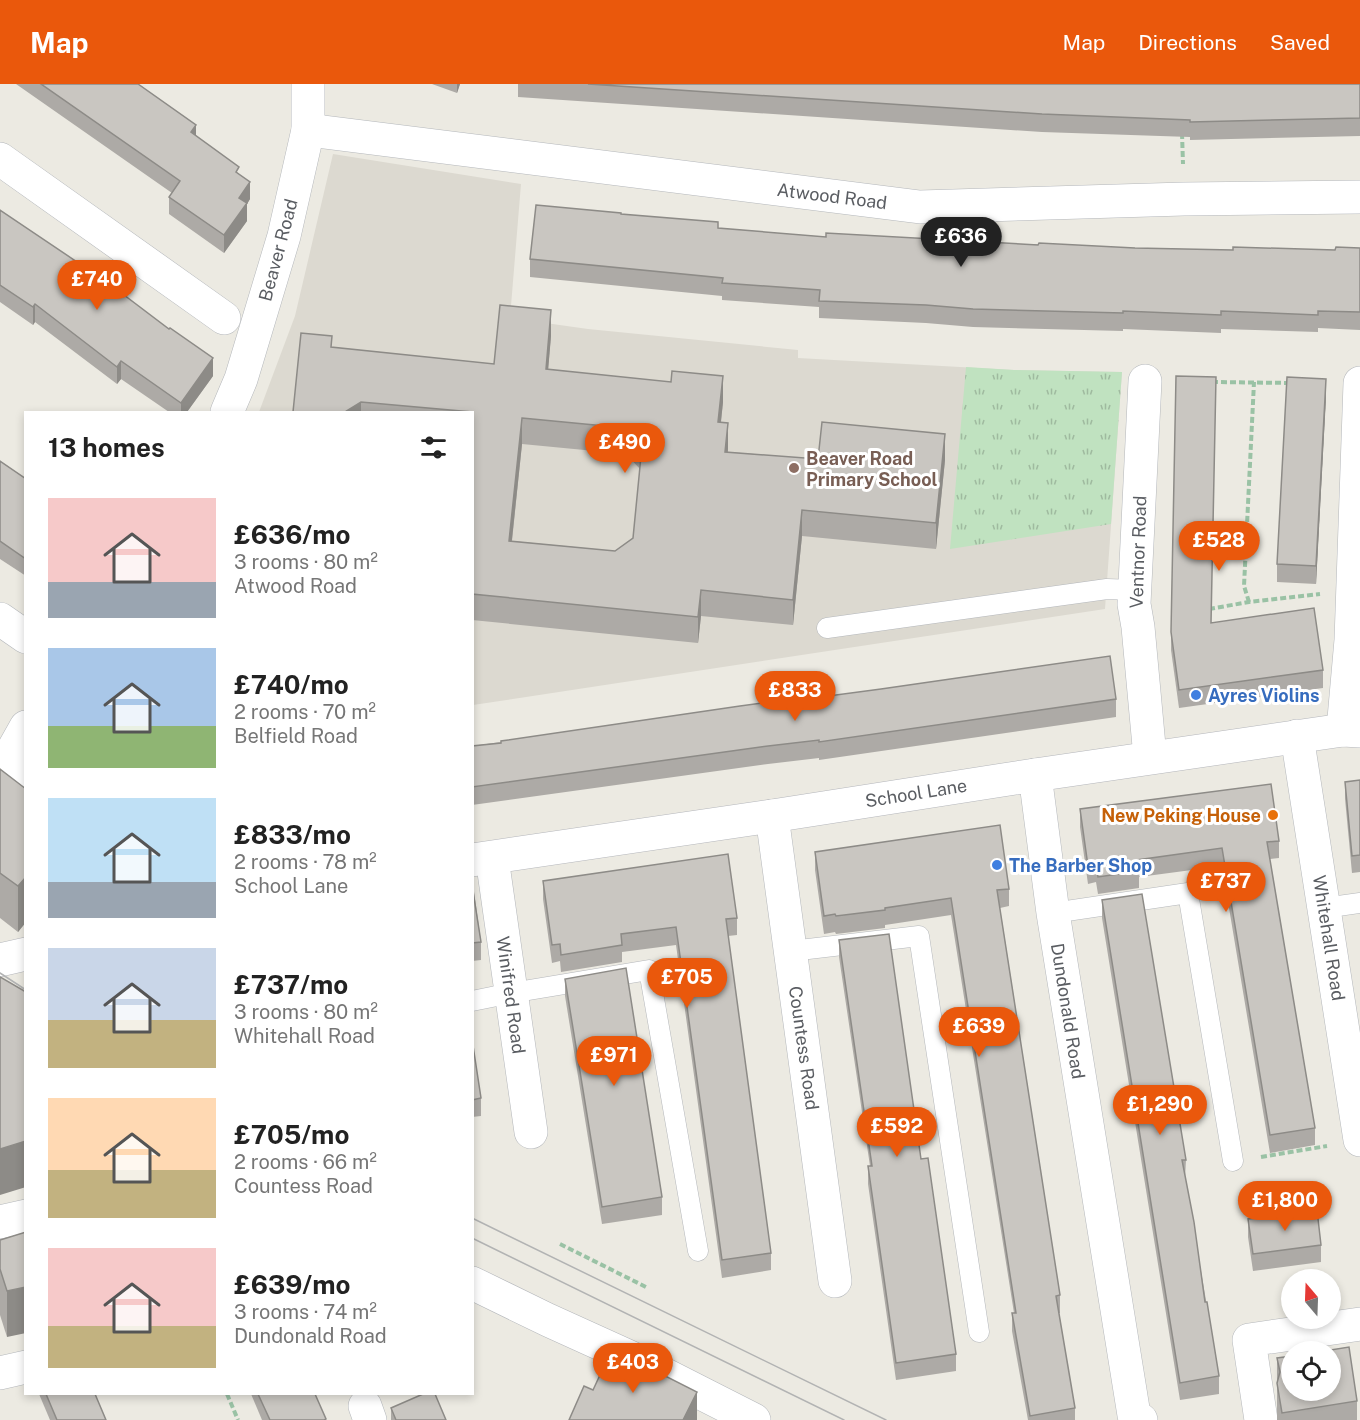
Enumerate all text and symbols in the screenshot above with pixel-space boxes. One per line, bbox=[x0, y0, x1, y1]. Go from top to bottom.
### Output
text: Map bbox=[30, 26, 89, 59]
text: Map bbox=[1063, 30, 1105, 55]
text: Directions bbox=[1138, 30, 1237, 55]
text: Saved bbox=[1270, 30, 1330, 55]
street label: Atwood Road bbox=[776, 179, 888, 213]
street label: Beaver Road bbox=[254, 197, 302, 303]
pin: £636 bbox=[925, 217, 997, 268]
text: £636 bbox=[935, 224, 987, 248]
pin: £740 bbox=[61, 260, 133, 311]
text: £740 bbox=[71, 267, 123, 291]
pin: £490 bbox=[589, 423, 661, 474]
text: £490 bbox=[599, 430, 651, 454]
icon: filters bbox=[417, 431, 450, 464]
text: 13 homes bbox=[48, 432, 165, 463]
place label: Beaver Road Primary School bbox=[806, 448, 938, 490]
marker: Beaver Road Primary School bbox=[787, 461, 801, 475]
street label: Ventnor Road bbox=[1126, 495, 1150, 609]
text: £636/mo bbox=[234, 519, 350, 550]
pin: £528 bbox=[1183, 521, 1255, 572]
icon: home bbox=[96, 522, 168, 594]
text: £528 bbox=[1193, 528, 1245, 552]
text: 3 rooms · 80 m² bbox=[234, 550, 378, 574]
text: Atwood Road bbox=[234, 574, 357, 598]
text: £740/mo bbox=[234, 669, 349, 700]
pin: £833 bbox=[759, 671, 831, 722]
icon: home bbox=[96, 672, 168, 744]
text: £833 bbox=[769, 678, 821, 702]
place label: Ayres Violins bbox=[1208, 685, 1319, 706]
marker: Ayres Violins bbox=[1189, 688, 1203, 702]
text: 2 rooms · 70 m² bbox=[234, 700, 376, 724]
text: Belfield Road bbox=[234, 724, 358, 748]
street label: School Lane bbox=[864, 775, 968, 811]
place label: New Peking House bbox=[1101, 805, 1261, 826]
marker: New Peking House bbox=[1266, 808, 1280, 822]
text: £833/mo bbox=[234, 819, 351, 850]
icon: home bbox=[96, 822, 168, 894]
text: 2 rooms · 78 m² bbox=[234, 850, 377, 874]
place label: The Barber Shop bbox=[1009, 855, 1152, 876]
marker: The Barber Shop bbox=[990, 858, 1004, 872]
pin: £737 bbox=[1190, 862, 1262, 913]
text: £737 bbox=[1201, 869, 1251, 893]
text: School Lane bbox=[234, 874, 348, 898]
street label: Whitehall Road bbox=[1309, 874, 1349, 1002]
street label: Winifred Road bbox=[492, 935, 530, 1055]
street label: Dundonald Road bbox=[1047, 942, 1089, 1080]
pin: £705 bbox=[651, 958, 723, 1009]
text: £705 bbox=[661, 965, 713, 989]
text: £737/mo bbox=[234, 969, 348, 1000]
icon: home bbox=[96, 972, 168, 1044]
street label: Countess Road bbox=[785, 985, 823, 1111]
text: 3 rooms · 80 m² bbox=[234, 1000, 378, 1024]
pin: £639 bbox=[943, 1007, 1015, 1058]
text: £639 bbox=[953, 1014, 1005, 1038]
text: Whitehall Road bbox=[234, 1024, 375, 1048]
pin: £971 bbox=[578, 1036, 650, 1087]
text: £971 bbox=[590, 1043, 638, 1067]
pin: £1,290 bbox=[1111, 1085, 1209, 1136]
text: £1,290 bbox=[1127, 1092, 1193, 1116]
pin: £592 bbox=[861, 1107, 933, 1158]
text: £592 bbox=[871, 1114, 923, 1138]
text: £705/mo bbox=[234, 1119, 349, 1150]
icon: home bbox=[96, 1122, 168, 1194]
text: 2 rooms · 66 m² bbox=[234, 1150, 377, 1174]
text: Countess Road bbox=[234, 1174, 373, 1198]
pin: £1,800 bbox=[1236, 1181, 1334, 1232]
text: £1,800 bbox=[1252, 1188, 1318, 1212]
text: £639/mo bbox=[234, 1269, 350, 1300]
north arrow bbox=[1281, 1269, 1341, 1329]
map controls bbox=[1281, 1269, 1341, 1401]
icon: home bbox=[96, 1272, 168, 1344]
text: 3 rooms · 74 m² bbox=[234, 1300, 377, 1324]
text: Dundonald Road bbox=[234, 1324, 387, 1348]
button: locate bbox=[1281, 1341, 1341, 1401]
pin: £403 bbox=[597, 1343, 669, 1394]
text: £403 bbox=[607, 1350, 659, 1374]

